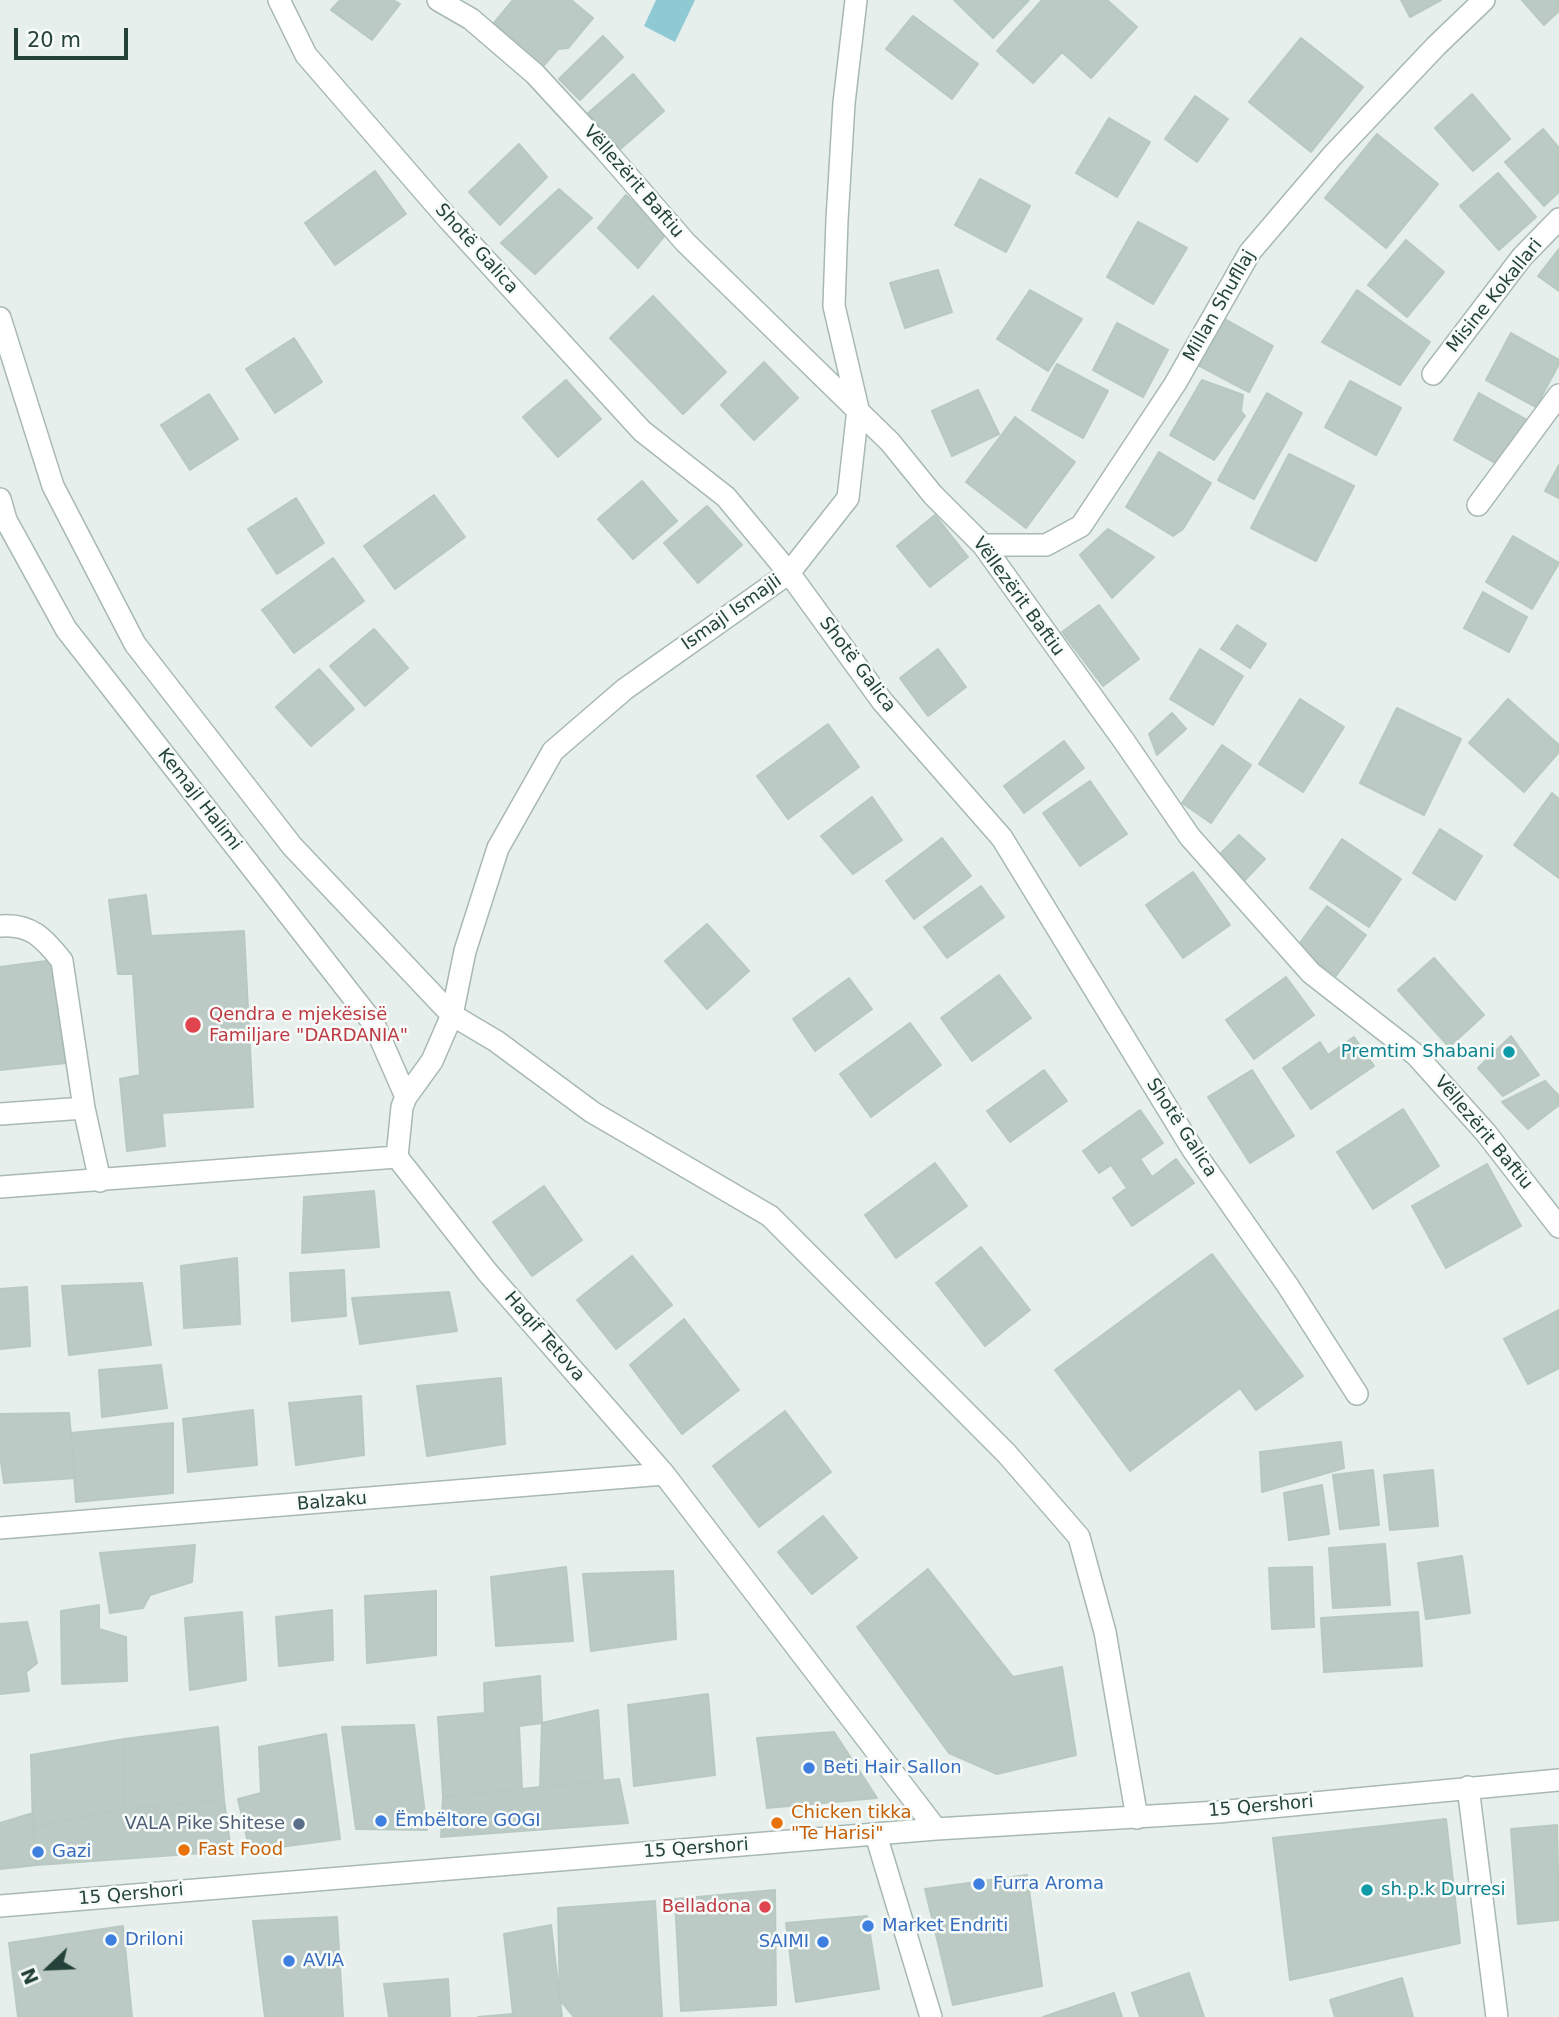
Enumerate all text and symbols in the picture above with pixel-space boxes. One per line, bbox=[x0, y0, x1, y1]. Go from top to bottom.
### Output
scale bar bbox=[18, 14, 131, 58]
text: 20 m bbox=[27, 28, 81, 52]
street label: Vëllezërit Baftiu bbox=[578, 121, 688, 243]
street label: Shotë Galica bbox=[430, 200, 522, 298]
street label: Misine Kokallari bbox=[1443, 235, 1547, 357]
street label: Millan Shufllaj bbox=[1179, 246, 1261, 366]
street label: Vëllezërit Baftiu bbox=[968, 533, 1068, 661]
street label: Ismajl Ismajli bbox=[678, 571, 786, 655]
street label: Shotë Galica bbox=[814, 613, 900, 717]
street label: Kemajl Halimi bbox=[153, 745, 245, 855]
place label: Qendra e mjekësisë Familjare "DARDANIA" bbox=[209, 1004, 408, 1046]
marker: Qendra e mjekësisë Familjare "DARDANIA" bbox=[183, 1015, 203, 1035]
place label: Premtim Shabani bbox=[1341, 1041, 1495, 1063]
marker: Premtim Shabani bbox=[1501, 1044, 1517, 1060]
street label: Vëllezërit Baftiu bbox=[1429, 1072, 1537, 1194]
street label: Shotë Galica bbox=[1141, 1074, 1221, 1182]
street label: Haqif Tetova bbox=[499, 1288, 589, 1386]
street label: Balzaku bbox=[296, 1488, 368, 1516]
place label: Beti Hair Sallon bbox=[823, 1757, 962, 1779]
marker: Beti Hair Sallon bbox=[801, 1760, 817, 1776]
street label: 15 Qershori bbox=[1208, 1792, 1314, 1822]
place label: Chicken tikka "Te Harisi" bbox=[791, 1802, 911, 1844]
place label: Ëmbëltore GOGI bbox=[395, 1810, 541, 1832]
place label: VALA Pike Shitese bbox=[125, 1813, 285, 1835]
marker: Ëmbëltore GOGI bbox=[373, 1813, 389, 1829]
marker: Chicken tikka "Te Harisi" bbox=[769, 1815, 785, 1831]
marker: VALA Pike Shitese bbox=[291, 1816, 307, 1832]
street label: 15 Qershori bbox=[643, 1835, 749, 1863]
place label: Fast Food bbox=[198, 1839, 283, 1861]
place label: Gazi bbox=[52, 1841, 91, 1863]
marker: Fast Food bbox=[176, 1842, 192, 1858]
marker: Gazi bbox=[30, 1844, 46, 1860]
place label: Furra Aroma bbox=[993, 1873, 1104, 1895]
marker: Furra Aroma bbox=[971, 1876, 987, 1892]
place label: sh.p.k Durresi bbox=[1381, 1879, 1506, 1901]
street label: 15 Qershori bbox=[78, 1880, 184, 1910]
marker: sh.p.k Durresi bbox=[1359, 1882, 1375, 1898]
place label: Belladona bbox=[662, 1896, 751, 1918]
marker: Belladona bbox=[757, 1899, 773, 1915]
place label: Market Endriti bbox=[882, 1915, 1008, 1937]
marker: Market Endriti bbox=[860, 1918, 876, 1934]
place label: Driloni bbox=[125, 1929, 184, 1951]
place label: SAIMI bbox=[759, 1931, 809, 1953]
marker: Driloni bbox=[103, 1932, 119, 1948]
north arrow bbox=[14, 1933, 84, 2003]
marker: SAIMI bbox=[815, 1934, 831, 1950]
place label: AVIA bbox=[303, 1950, 344, 1972]
marker: AVIA bbox=[281, 1953, 297, 1969]
text: N bbox=[16, 1965, 43, 1988]

